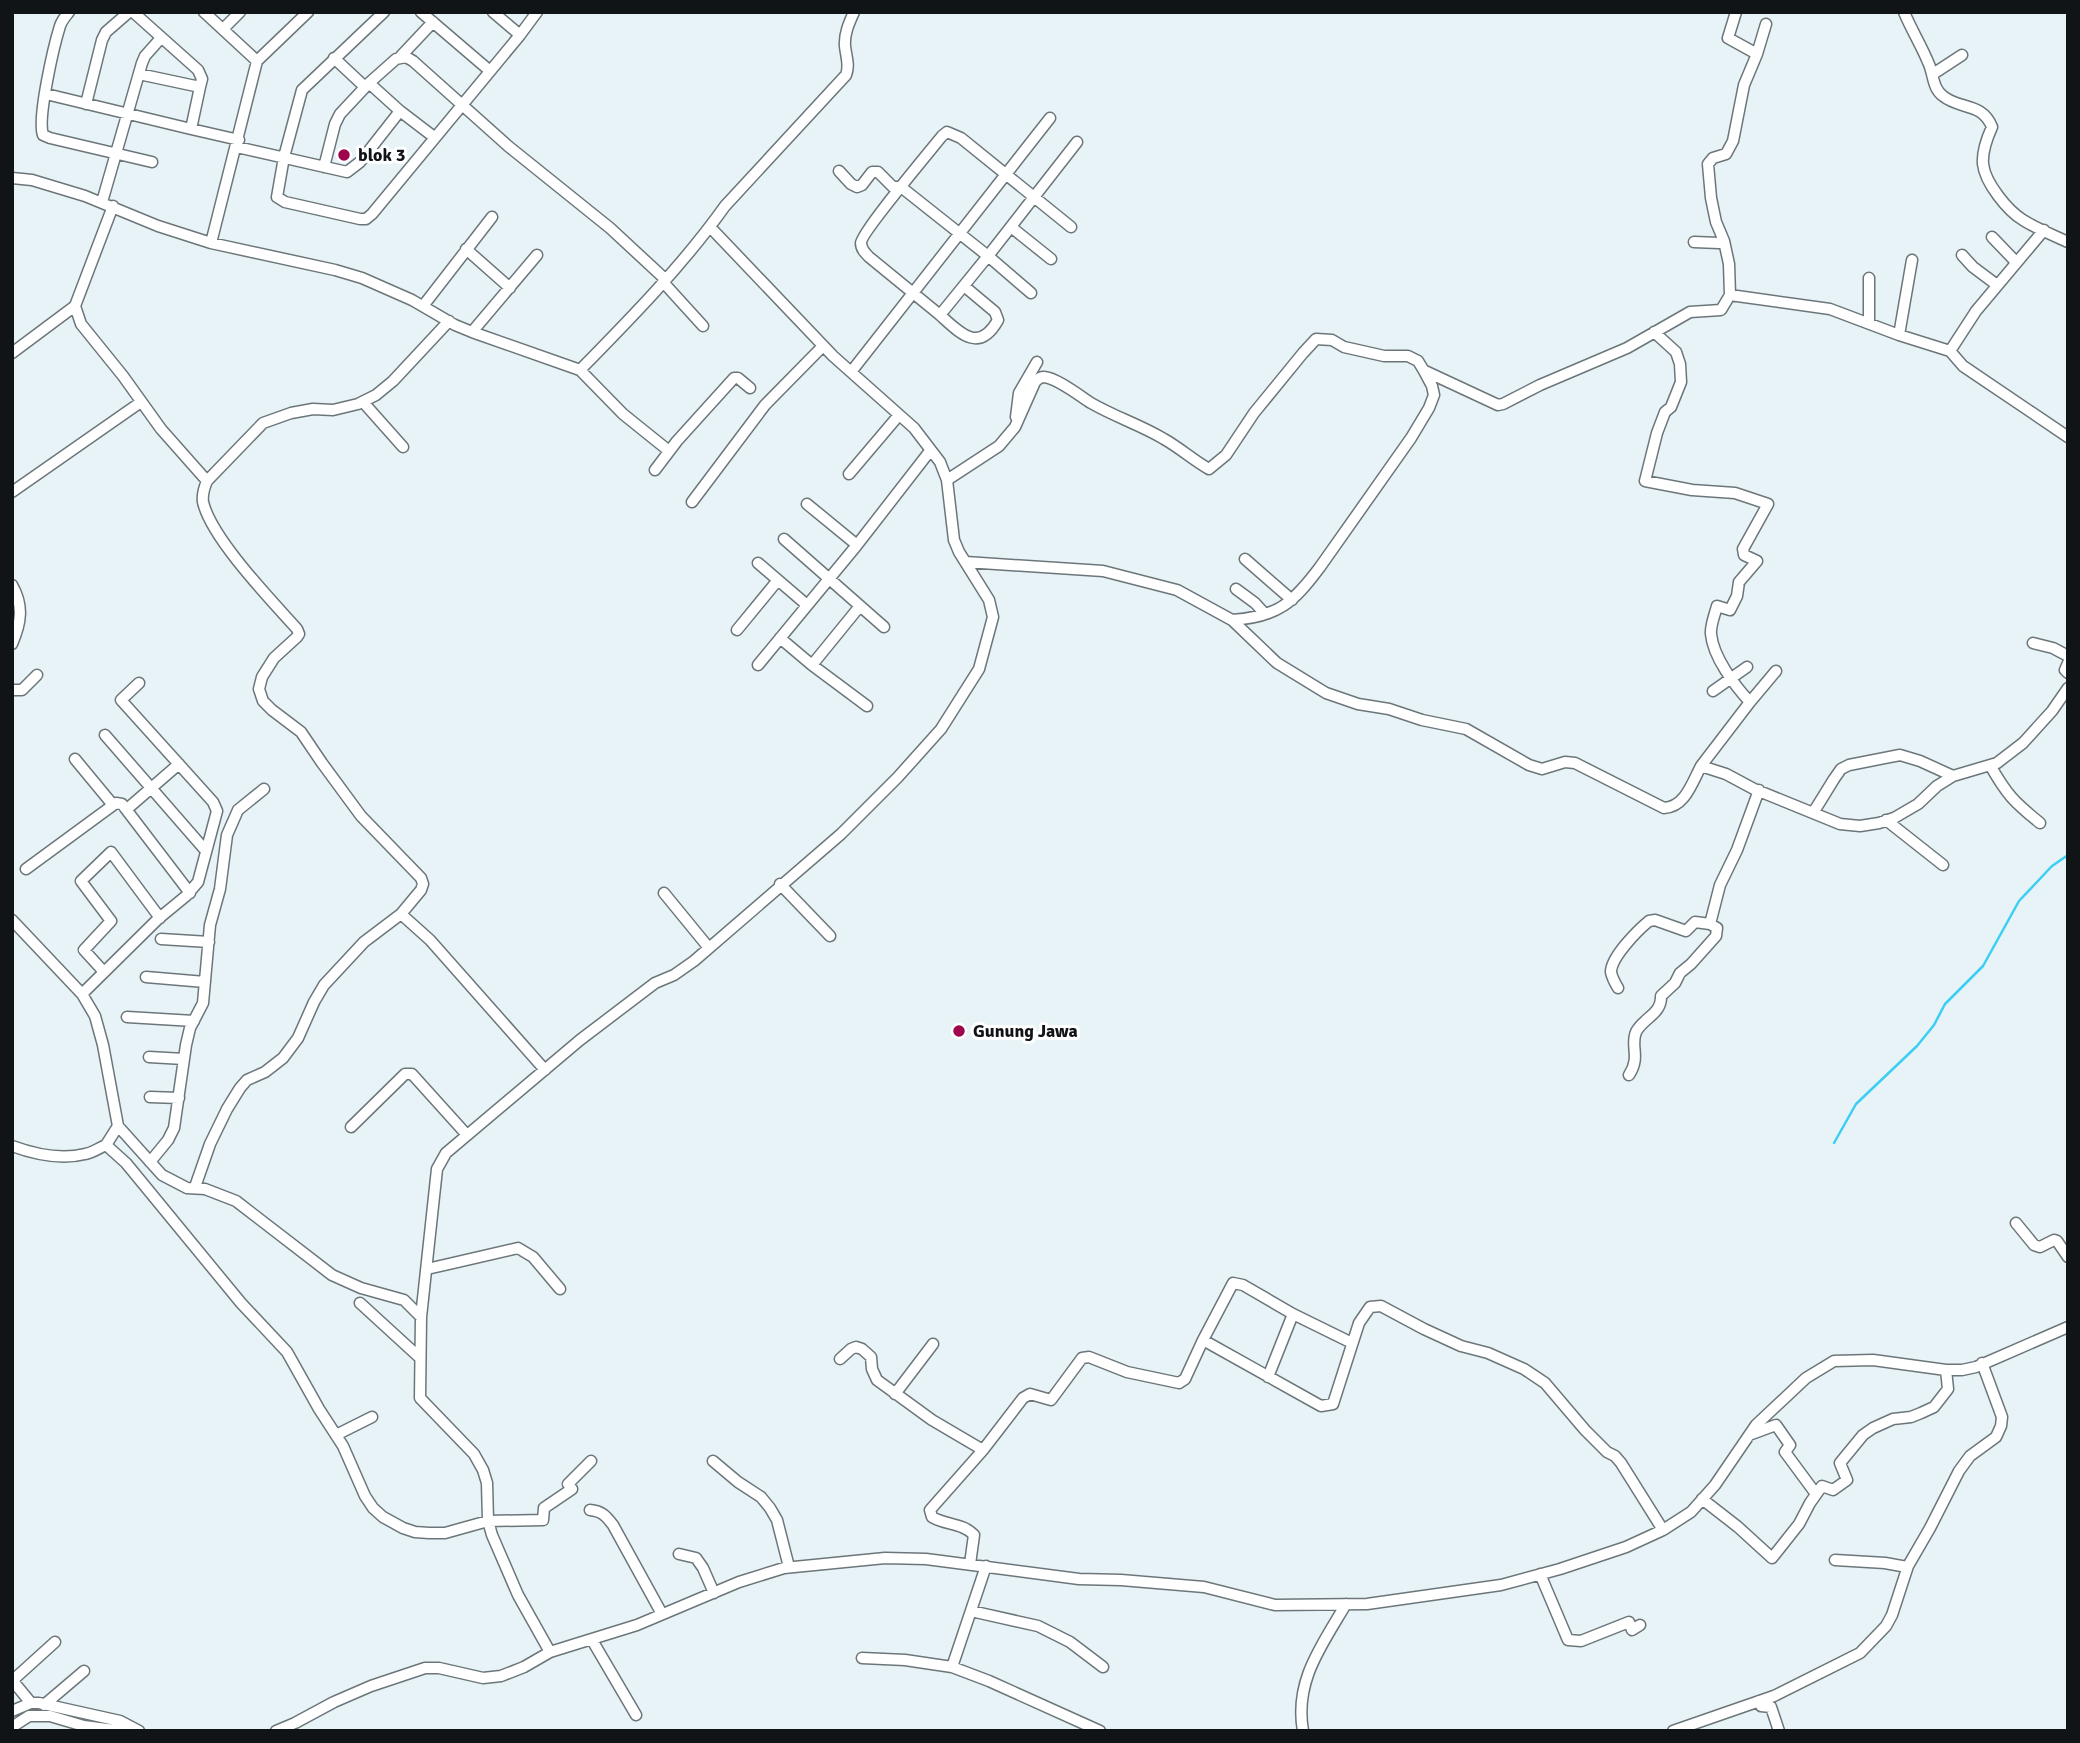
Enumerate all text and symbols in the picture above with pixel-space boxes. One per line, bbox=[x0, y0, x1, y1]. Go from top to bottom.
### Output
place label: blok 3 bbox=[358, 144, 406, 166]
marker: blok 3 bbox=[336, 147, 352, 163]
place label: Gunung Jawa bbox=[973, 1020, 1078, 1042]
marker: Gunung Jawa bbox=[951, 1023, 967, 1039]

